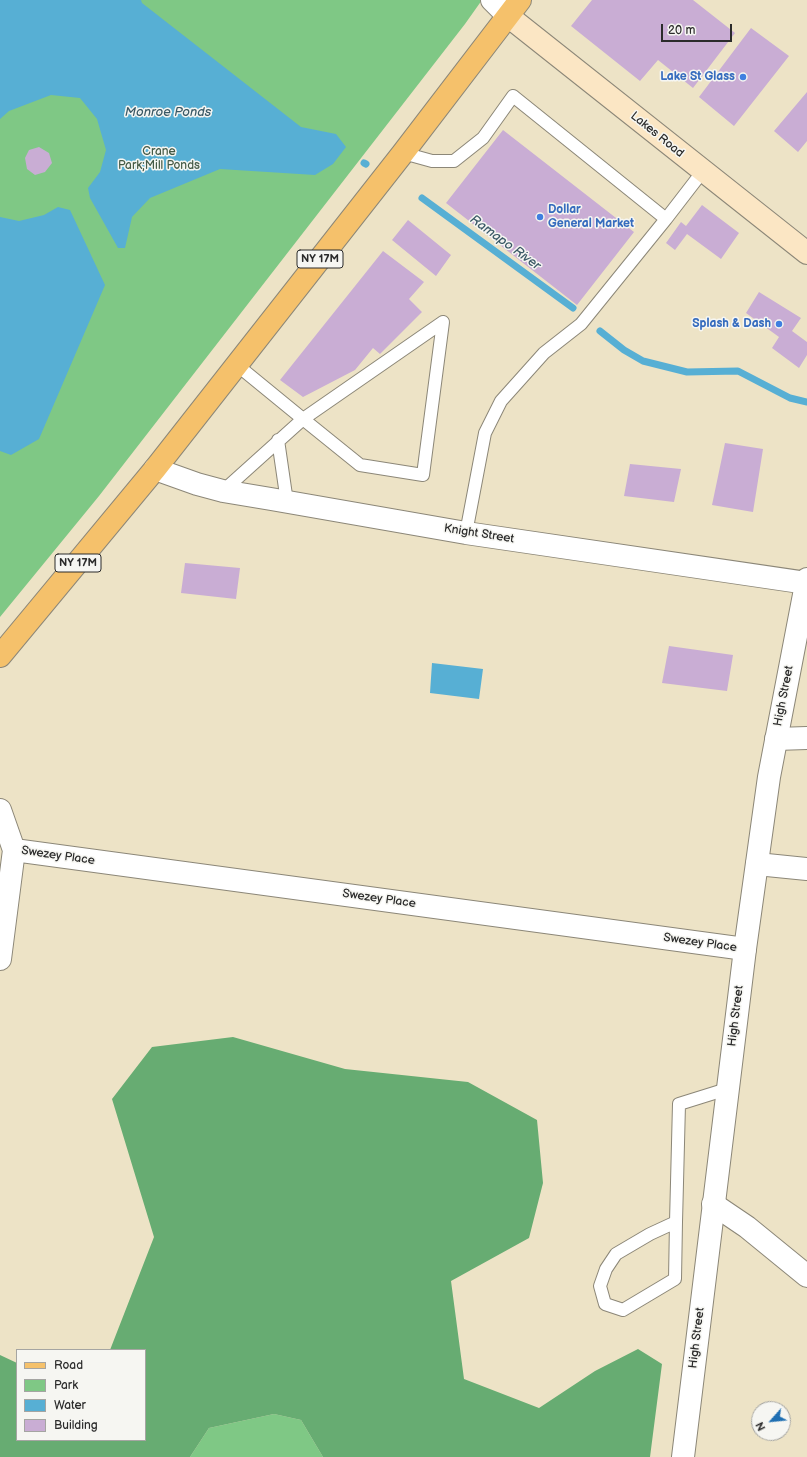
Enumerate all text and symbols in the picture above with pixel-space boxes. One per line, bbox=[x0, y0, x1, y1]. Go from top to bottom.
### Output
scale bar bbox=[663, 16, 734, 42]
text: 20 m bbox=[668, 23, 695, 38]
place label: Lake St Glass bbox=[660, 70, 735, 84]
marker: Lake St Glass bbox=[738, 72, 748, 82]
water label: Monroe Ponds bbox=[125, 105, 211, 121]
street label: Lakes Road bbox=[627, 109, 687, 161]
park label: Crane Park;Mill Ponds bbox=[118, 145, 200, 173]
place label: Dollar General Market bbox=[548, 203, 634, 231]
water label: Ramapo River bbox=[467, 212, 543, 274]
marker: Dollar General Market bbox=[535, 212, 545, 222]
road number: NY 17M bbox=[297, 250, 343, 268]
place label: Splash & Dash bbox=[692, 317, 771, 331]
marker: Splash & Dash bbox=[774, 319, 784, 329]
street label: Knight Street bbox=[443, 521, 515, 547]
road number: NY 17M bbox=[55, 554, 101, 572]
street label: High Street bbox=[771, 665, 797, 727]
street label: Swezey Place bbox=[20, 844, 96, 868]
street label: Swezey Place bbox=[341, 887, 417, 911]
street label: Swezey Place bbox=[662, 931, 738, 955]
street label: High Street bbox=[725, 985, 747, 1047]
street label: High Street bbox=[686, 1307, 708, 1369]
legend bbox=[16, 1349, 146, 1441]
text: Road bbox=[54, 1358, 83, 1373]
text: Park bbox=[54, 1378, 78, 1393]
text: Water bbox=[54, 1398, 86, 1413]
north arrow bbox=[751, 1401, 791, 1441]
text: Building bbox=[54, 1418, 98, 1433]
text: N bbox=[753, 1420, 768, 1433]

